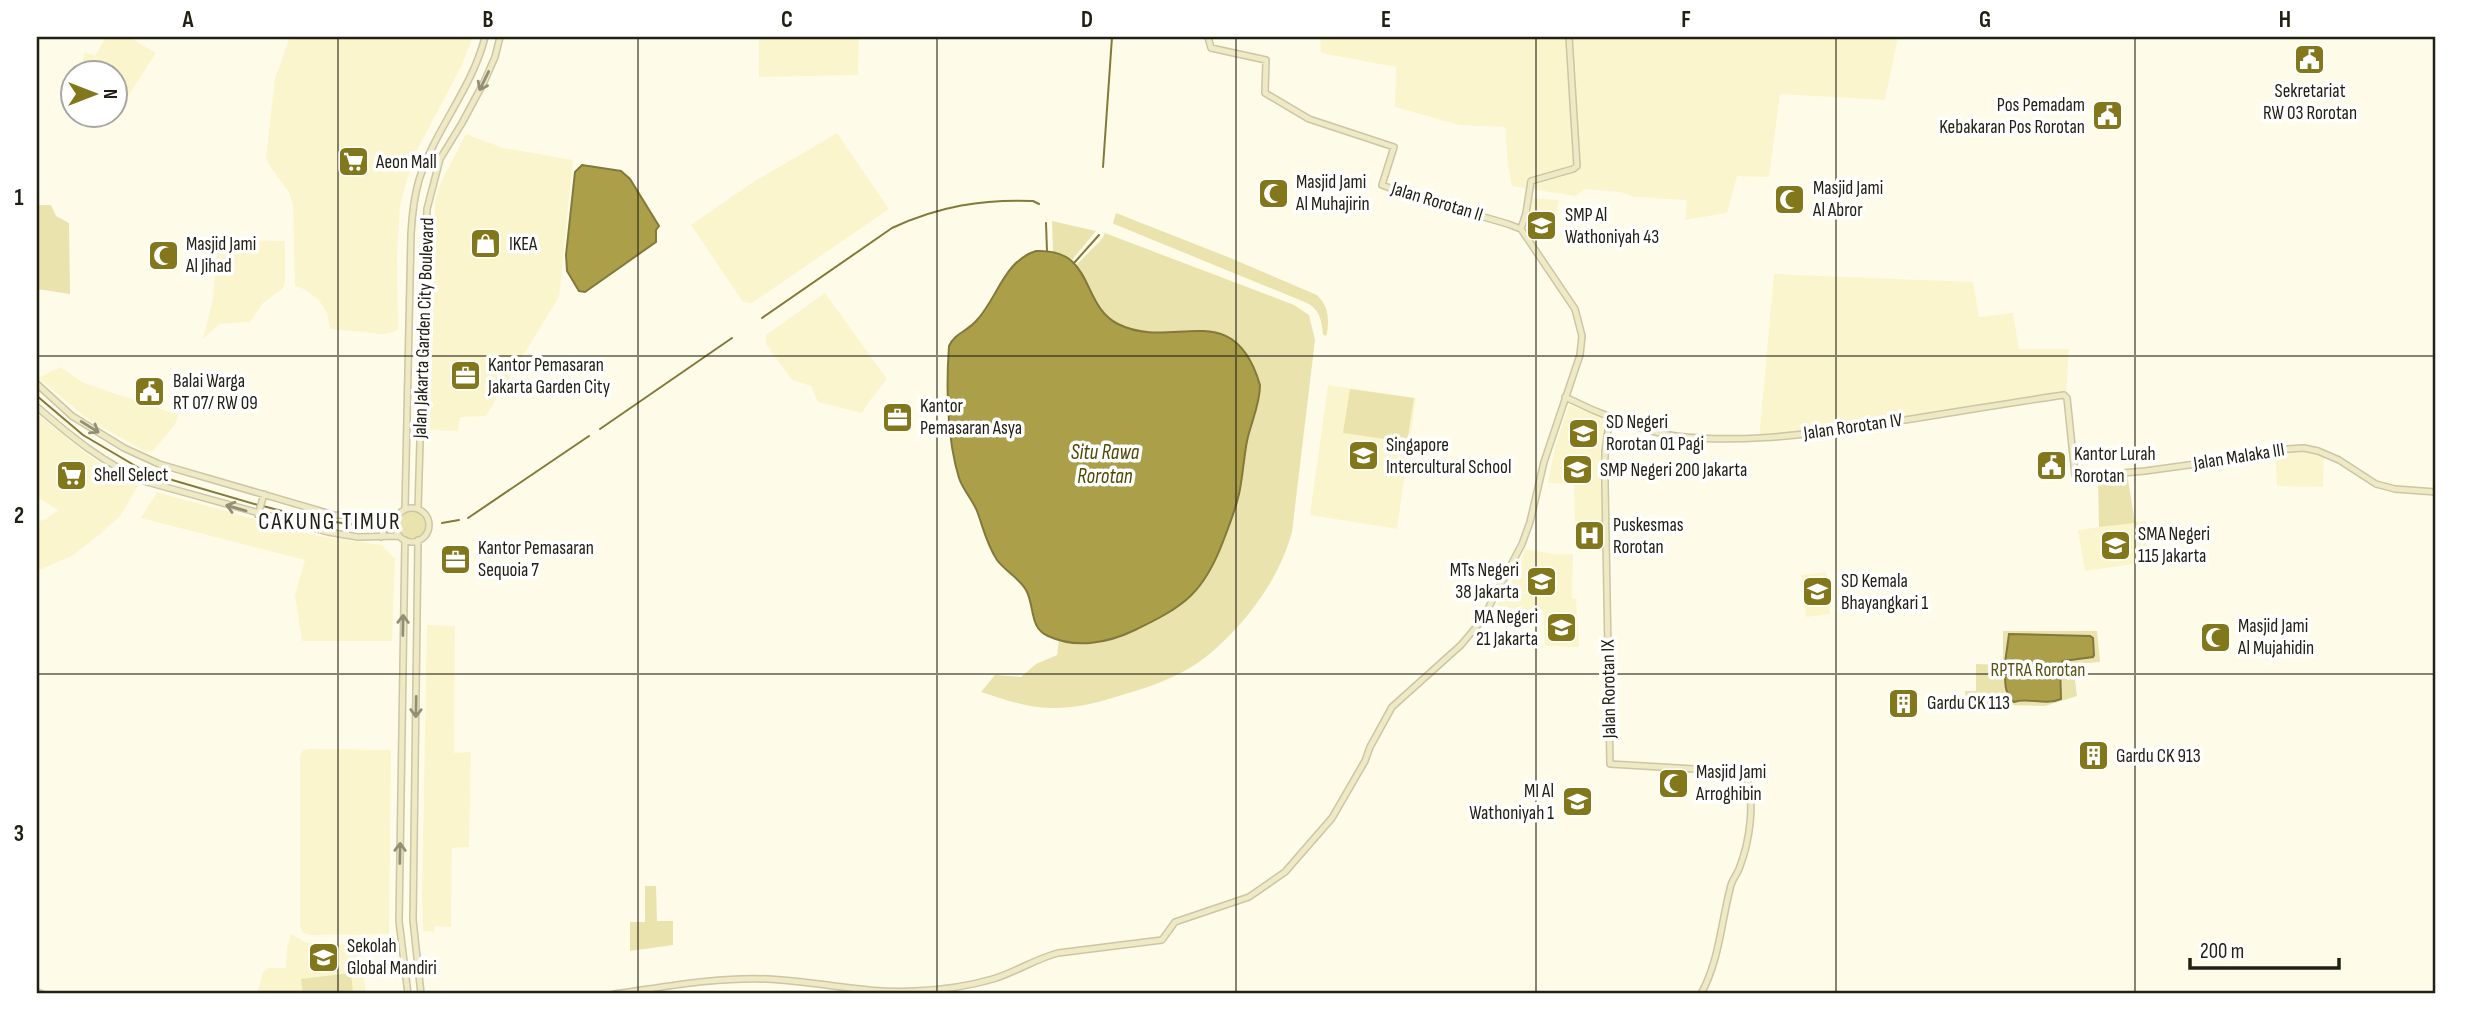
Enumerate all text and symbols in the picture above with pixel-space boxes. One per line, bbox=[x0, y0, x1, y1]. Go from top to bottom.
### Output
text: A bbox=[182, 6, 195, 34]
text: B bbox=[483, 6, 494, 34]
text: C bbox=[781, 6, 793, 34]
text: D bbox=[1081, 6, 1093, 34]
text: E bbox=[1381, 6, 1391, 34]
text: F bbox=[1681, 6, 1691, 34]
text: G bbox=[1979, 6, 1991, 34]
text: H bbox=[2279, 6, 2291, 34]
public building icon: Sekretariat RW 03 Rorotan bbox=[2293, 43, 2327, 77]
north arrow bbox=[60, 60, 130, 130]
one-way arrow bbox=[476, 70, 490, 91]
place label: Sekretariat RW 03 Rorotan bbox=[2263, 80, 2357, 125]
text: N bbox=[98, 89, 121, 99]
place label: Pos Pemadam Kebakaran Pos Rorotan bbox=[1939, 94, 2085, 139]
public building icon: Pos Pemadam Kebakaran Pos Rorotan bbox=[2091, 99, 2125, 133]
supermarket icon: Aeon Mall bbox=[336, 145, 370, 179]
place label: Aeon Mall bbox=[375, 151, 437, 174]
place label: Masjid Jami Al Muhajirin bbox=[1295, 171, 1370, 216]
mosque icon: Masjid Jami Al Muhajirin bbox=[1256, 176, 1290, 210]
street label: Jalan Rorotan II bbox=[1387, 177, 1486, 227]
place label: Masjid Jami Al Abror bbox=[1812, 177, 1883, 222]
mosque icon: Masjid Jami Al Abror bbox=[1773, 182, 1807, 216]
text: 1 bbox=[14, 184, 24, 212]
place label: SMP Al Wathoniyah 43 bbox=[1565, 204, 1659, 249]
school or university icon: SMP Al Wathoniyah 43 bbox=[1525, 209, 1559, 243]
street label: Jalan Jakarta Garden City Boulevard bbox=[409, 217, 439, 440]
shop icon: IKEA bbox=[469, 227, 503, 261]
place label: Masjid Jami Al Jihad bbox=[185, 233, 256, 278]
place label: IKEA bbox=[509, 233, 538, 256]
mosque icon: Masjid Jami Al Jihad bbox=[146, 238, 180, 272]
place label: Kantor Pemasaran Jakarta Garden City bbox=[487, 354, 611, 399]
office icon: Kantor Pemasaran Jakarta Garden City bbox=[448, 359, 482, 393]
place label: Balai Warga RT 07/ RW 09 bbox=[173, 370, 258, 415]
public building icon: Balai Warga RT 07/ RW 09 bbox=[133, 375, 167, 409]
place label: Kantor Pemasaran Asya bbox=[920, 395, 1022, 440]
office icon: Kantor Pemasaran Asya bbox=[880, 400, 914, 434]
street label: Jalan Rorotan IV bbox=[1801, 409, 1904, 445]
place label: SD Negeri Rorotan 01 Pagi bbox=[1606, 411, 1704, 456]
school or university icon: SD Negeri Rorotan 01 Pagi bbox=[1566, 416, 1600, 450]
one-way arrow bbox=[79, 420, 99, 434]
place label: Singapore Intercultural School bbox=[1386, 434, 1512, 479]
street label: Jalan Malaka III bbox=[2191, 438, 2286, 476]
school or university icon: Singapore Intercultural School bbox=[1346, 439, 1380, 473]
water label: Situ Rawa Rorotan bbox=[1071, 440, 1140, 489]
place label: Kantor Lurah Rorotan bbox=[2074, 443, 2156, 488]
public building icon: Kantor Lurah Rorotan bbox=[2034, 448, 2068, 482]
school or university icon: SMP Negeri 200 Jakarta bbox=[1560, 453, 1594, 487]
supermarket icon: Shell Select bbox=[54, 458, 88, 492]
place label: SMP Negeri 200 Jakarta bbox=[1600, 459, 1747, 482]
place label: Shell Select bbox=[94, 464, 168, 487]
one-way arrow bbox=[225, 501, 247, 514]
text: 2 bbox=[14, 502, 24, 530]
district label: CAKUNG TIMUR bbox=[258, 508, 402, 536]
place label: Puskesmas Rorotan bbox=[1613, 514, 1684, 559]
hospital icon: Puskesmas Rorotan bbox=[1573, 519, 1607, 553]
place label: SMA Negeri 115 Jakarta bbox=[2138, 523, 2210, 568]
school or university icon: SMA Negeri 115 Jakarta bbox=[2098, 528, 2132, 562]
place label: Kantor Pemasaran Sequoia 7 bbox=[478, 537, 594, 582]
office icon: Kantor Pemasaran Sequoia 7 bbox=[438, 542, 472, 576]
place label: MTs Negeri 38 Jakarta bbox=[1450, 559, 1519, 604]
school or university icon: MTs Negeri 38 Jakarta bbox=[1525, 564, 1559, 598]
place label: SD Kemala Bhayangkari 1 bbox=[1841, 570, 1928, 615]
school or university icon: SD Kemala Bhayangkari 1 bbox=[1801, 575, 1835, 609]
place label: MA Negeri 21 Jakarta bbox=[1474, 606, 1538, 651]
school or university icon: MA Negeri 21 Jakarta bbox=[1544, 611, 1578, 645]
one-way arrow bbox=[397, 614, 410, 637]
place label: Masjid Jami Al Mujahidin bbox=[2237, 615, 2314, 660]
mosque icon: Masjid Jami Al Mujahidin bbox=[2198, 620, 2232, 654]
street label: Jalan Rorotan IX bbox=[1597, 639, 1621, 740]
park label: RPTRA Rorotan bbox=[1991, 659, 2085, 682]
building icon: Gardu CK 113 bbox=[1887, 686, 1921, 720]
place label: Gardu CK 113 bbox=[1927, 692, 2010, 715]
one-way arrow bbox=[409, 695, 423, 718]
building icon: Gardu CK 913 bbox=[2076, 739, 2110, 773]
place label: Gardu CK 913 bbox=[2116, 745, 2201, 768]
place label: Masjid Jami Arroghibin bbox=[1695, 761, 1766, 806]
mosque icon: Masjid Jami Arroghibin bbox=[1656, 766, 1690, 800]
place label: MI Al Wathoniyah 1 bbox=[1469, 780, 1554, 825]
school or university icon: MI Al Wathoniyah 1 bbox=[1560, 785, 1594, 819]
text: 3 bbox=[14, 820, 24, 848]
one-way arrow bbox=[393, 841, 407, 864]
scale bar bbox=[2190, 926, 2338, 970]
place label: Sekolah Global Mandiri bbox=[347, 935, 437, 980]
text: 200 m bbox=[2200, 939, 2244, 964]
school or university icon: Sekolah Global Mandiri bbox=[307, 940, 341, 974]

